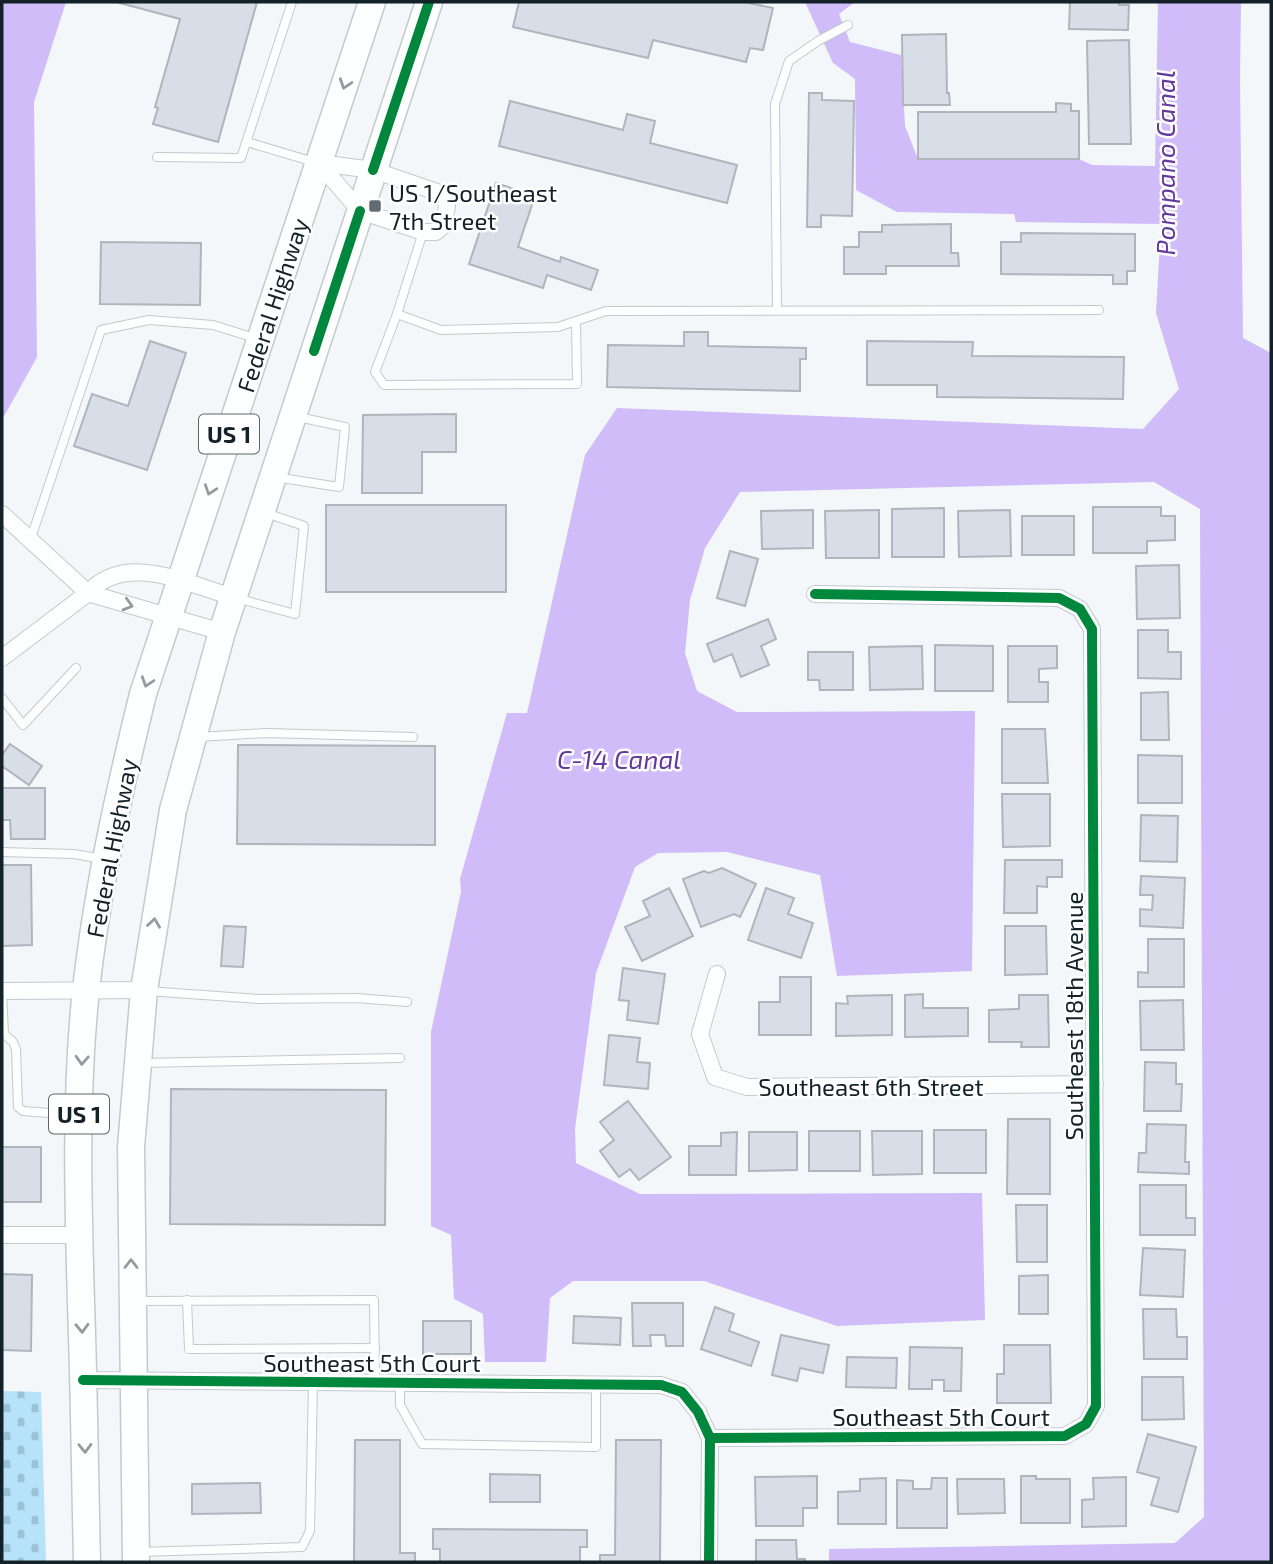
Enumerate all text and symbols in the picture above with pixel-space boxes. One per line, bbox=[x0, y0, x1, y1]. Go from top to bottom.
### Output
water label: Pompano Canal bbox=[1149, 70, 1180, 256]
one-way arrow bbox=[339, 77, 353, 89]
place label: US 1/Southeast 7th Street bbox=[389, 178, 557, 235]
marker: US 1/Southeast 7th Street bbox=[367, 198, 383, 214]
street label: Federal Highway bbox=[230, 214, 314, 396]
road number: US 1 bbox=[199, 414, 259, 454]
one-way arrow bbox=[203, 484, 218, 496]
one-way arrow bbox=[121, 597, 133, 612]
one-way arrow bbox=[141, 675, 155, 687]
water label: C-14 Canal bbox=[557, 743, 681, 774]
street label: Federal Highway bbox=[79, 756, 143, 940]
street label: Southeast 18th Avenue bbox=[1059, 891, 1088, 1141]
one-way arrow bbox=[146, 917, 161, 929]
one-way arrow bbox=[75, 1055, 90, 1066]
street label: Southeast 6th Street bbox=[758, 1072, 984, 1101]
road number: US 1 bbox=[49, 1094, 109, 1134]
one-way arrow bbox=[123, 1258, 139, 1269]
one-way arrow bbox=[74, 1323, 89, 1334]
street label: Southeast 5th Court bbox=[263, 1348, 481, 1377]
street label: Southeast 5th Court bbox=[832, 1402, 1050, 1431]
one-way arrow bbox=[77, 1443, 92, 1454]

